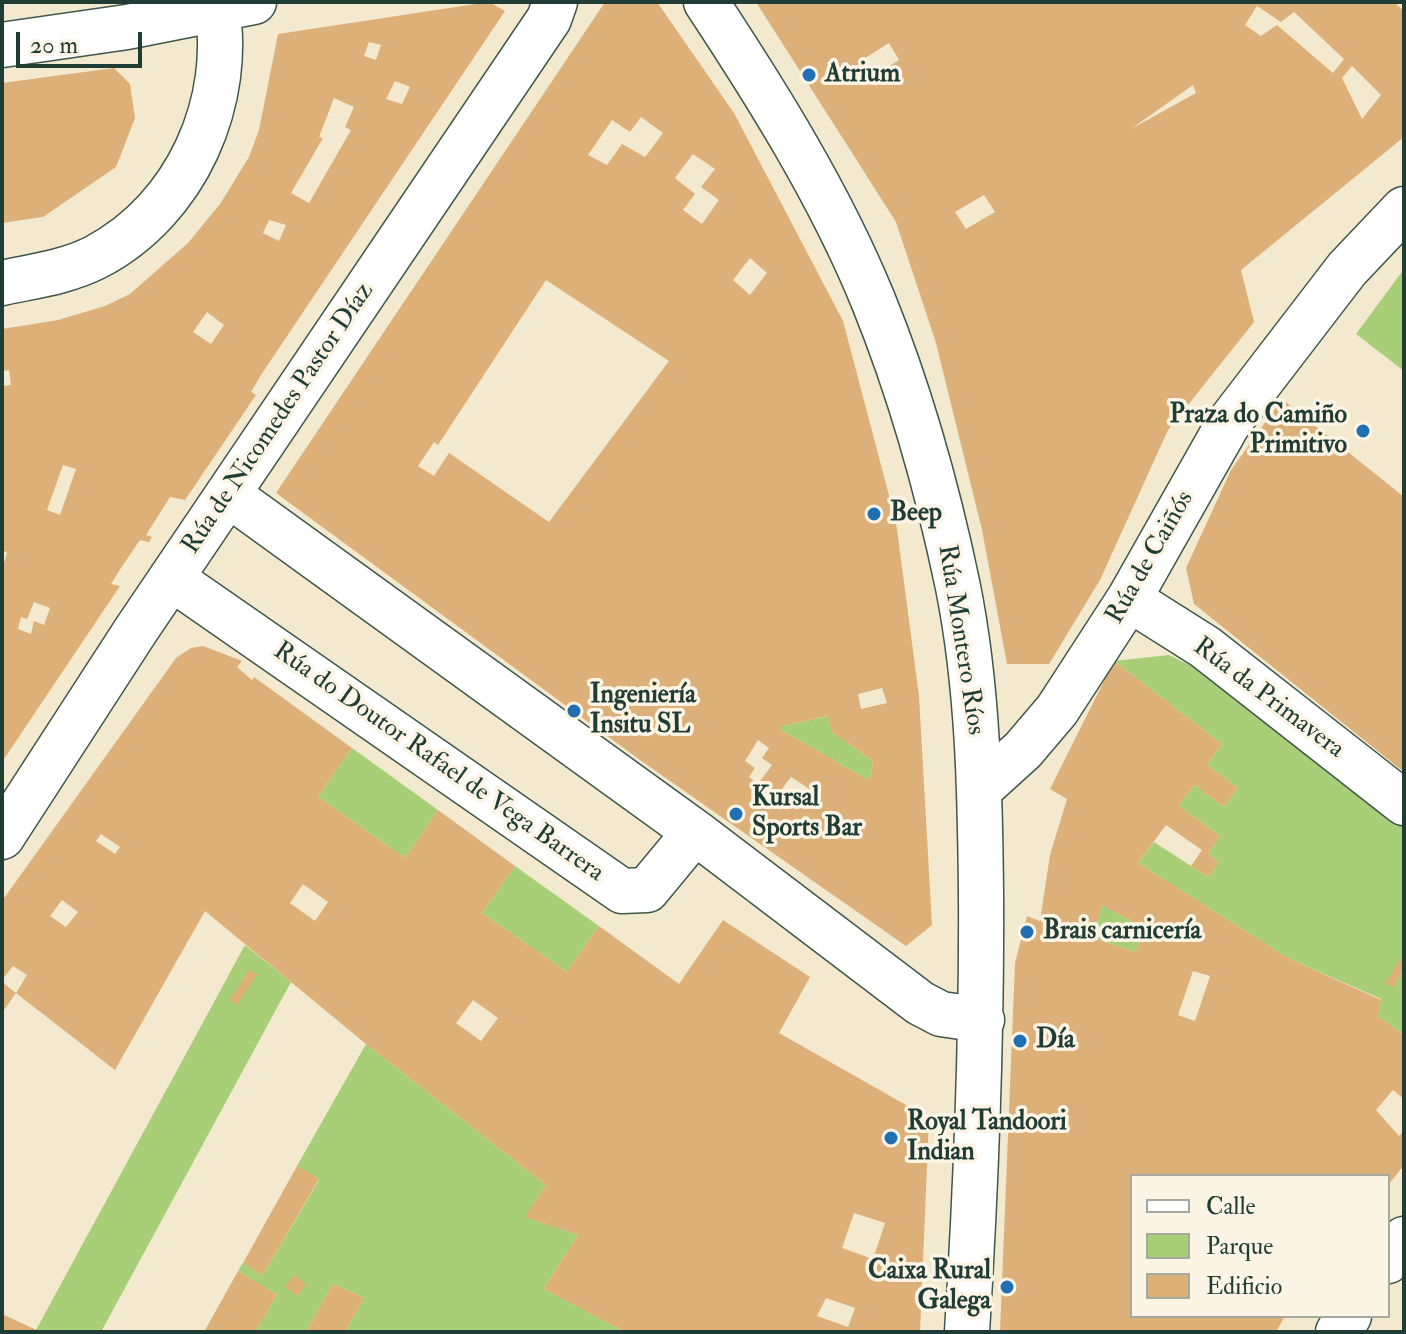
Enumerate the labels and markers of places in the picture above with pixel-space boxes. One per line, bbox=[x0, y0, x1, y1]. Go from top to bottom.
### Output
place label: Atrium bbox=[825, 59, 900, 91]
marker: Atrium bbox=[800, 66, 818, 84]
place label: Praza do Camiño Primitivo bbox=[1170, 400, 1347, 462]
marker: Praza do Camiño Primitivo bbox=[1354, 422, 1372, 440]
place label: Beep bbox=[890, 498, 942, 530]
marker: Beep bbox=[865, 505, 883, 523]
place label: Ingeniería Insitu SL bbox=[590, 680, 696, 742]
marker: Ingeniería Insitu SL bbox=[565, 702, 583, 720]
place label: Kursal Sports Bar bbox=[752, 783, 862, 844]
marker: Kursal Sports Bar bbox=[727, 805, 745, 823]
place label: Brais carnicería bbox=[1043, 916, 1201, 948]
marker: Brais carnicería bbox=[1018, 923, 1036, 941]
place label: Día bbox=[1036, 1025, 1075, 1057]
marker: Día bbox=[1011, 1032, 1029, 1050]
place label: Royal Tandoori Indian bbox=[907, 1107, 1067, 1168]
marker: Royal Tandoori Indian bbox=[882, 1129, 900, 1147]
place label: Caixa Rural Galega bbox=[868, 1256, 991, 1318]
marker: Caixa Rural Galega bbox=[998, 1278, 1016, 1296]

